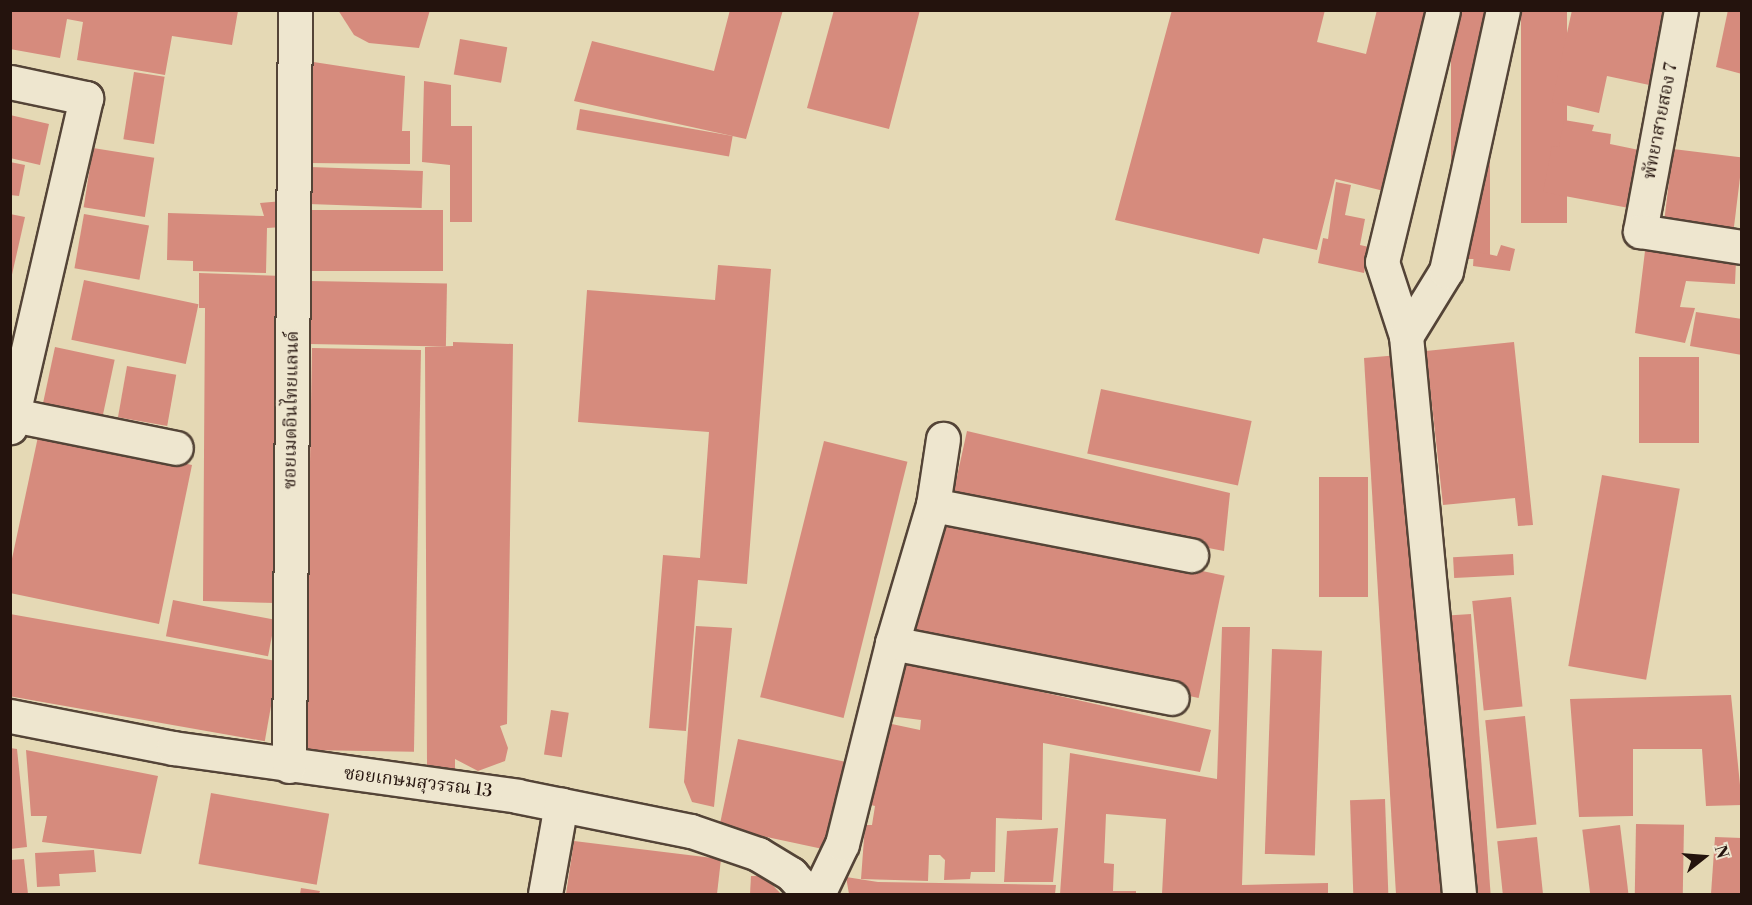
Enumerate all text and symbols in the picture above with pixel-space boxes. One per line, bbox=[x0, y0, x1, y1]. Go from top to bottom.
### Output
street label: พัทยาสายสอง 7 bbox=[1639, 61, 1683, 181]
street label: ซอยเมดอินไทยแลนด์ bbox=[280, 331, 304, 489]
street label: ซอยเกษมสุวรรณ 13 bbox=[342, 763, 494, 803]
north arrow bbox=[1674, 827, 1734, 887]
text: N bbox=[1710, 843, 1733, 861]

